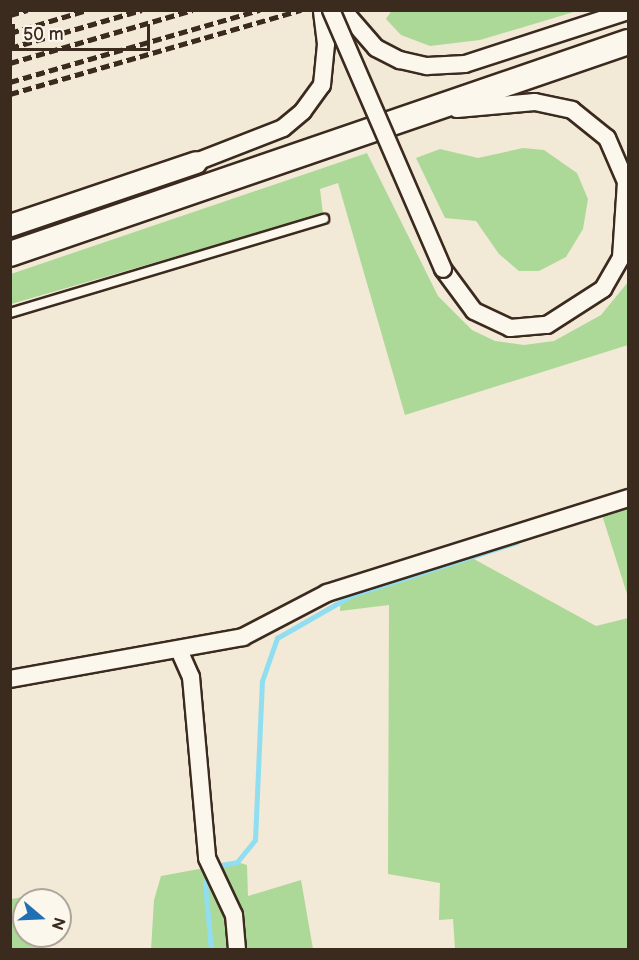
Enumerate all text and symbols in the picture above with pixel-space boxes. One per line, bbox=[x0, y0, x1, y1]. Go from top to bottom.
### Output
scale bar bbox=[15, 12, 153, 50]
text: 50 m bbox=[23, 24, 64, 45]
north arrow bbox=[12, 888, 72, 948]
text: N bbox=[47, 915, 69, 932]

